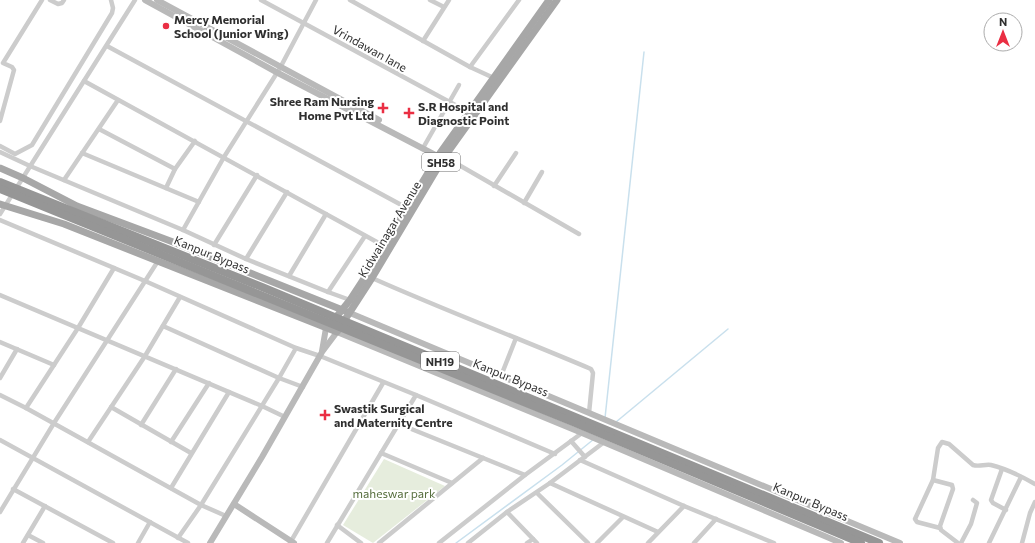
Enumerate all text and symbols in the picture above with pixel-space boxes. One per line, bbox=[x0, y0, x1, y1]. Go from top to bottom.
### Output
place label: Mercy Memorial School (Junior Wing) bbox=[174, 12, 289, 41]
north arrow bbox=[983, 12, 1023, 52]
text: N bbox=[999, 15, 1007, 28]
marker: Mercy Memorial School (Junior Wing) bbox=[161, 21, 171, 31]
street label: Vrindawan lane bbox=[330, 22, 410, 74]
place label: Shree Ram Nursing Home Pvt Ltd bbox=[270, 94, 374, 122]
place label: S.R Hospital and Diagnostic Point bbox=[418, 99, 509, 127]
marker: Shree Ram Nursing Home Pvt Ltd bbox=[377, 102, 389, 114]
marker: S.R Hospital and Diagnostic Point bbox=[403, 107, 415, 119]
road number: SH58 bbox=[422, 153, 460, 171]
street label: Kidwainagar Avenue bbox=[355, 178, 423, 280]
street label: Kanpur Bypass bbox=[172, 232, 252, 276]
road number: NH19 bbox=[421, 352, 459, 370]
street label: Kanpur Bypass bbox=[471, 355, 551, 399]
place label: Swastik Surgical and Maternity Centre bbox=[334, 401, 453, 429]
marker: Swastik Surgical and Maternity Centre bbox=[319, 409, 331, 421]
street label: Kanpur Bypass bbox=[771, 479, 851, 523]
park label: maheswar park bbox=[353, 486, 436, 500]

